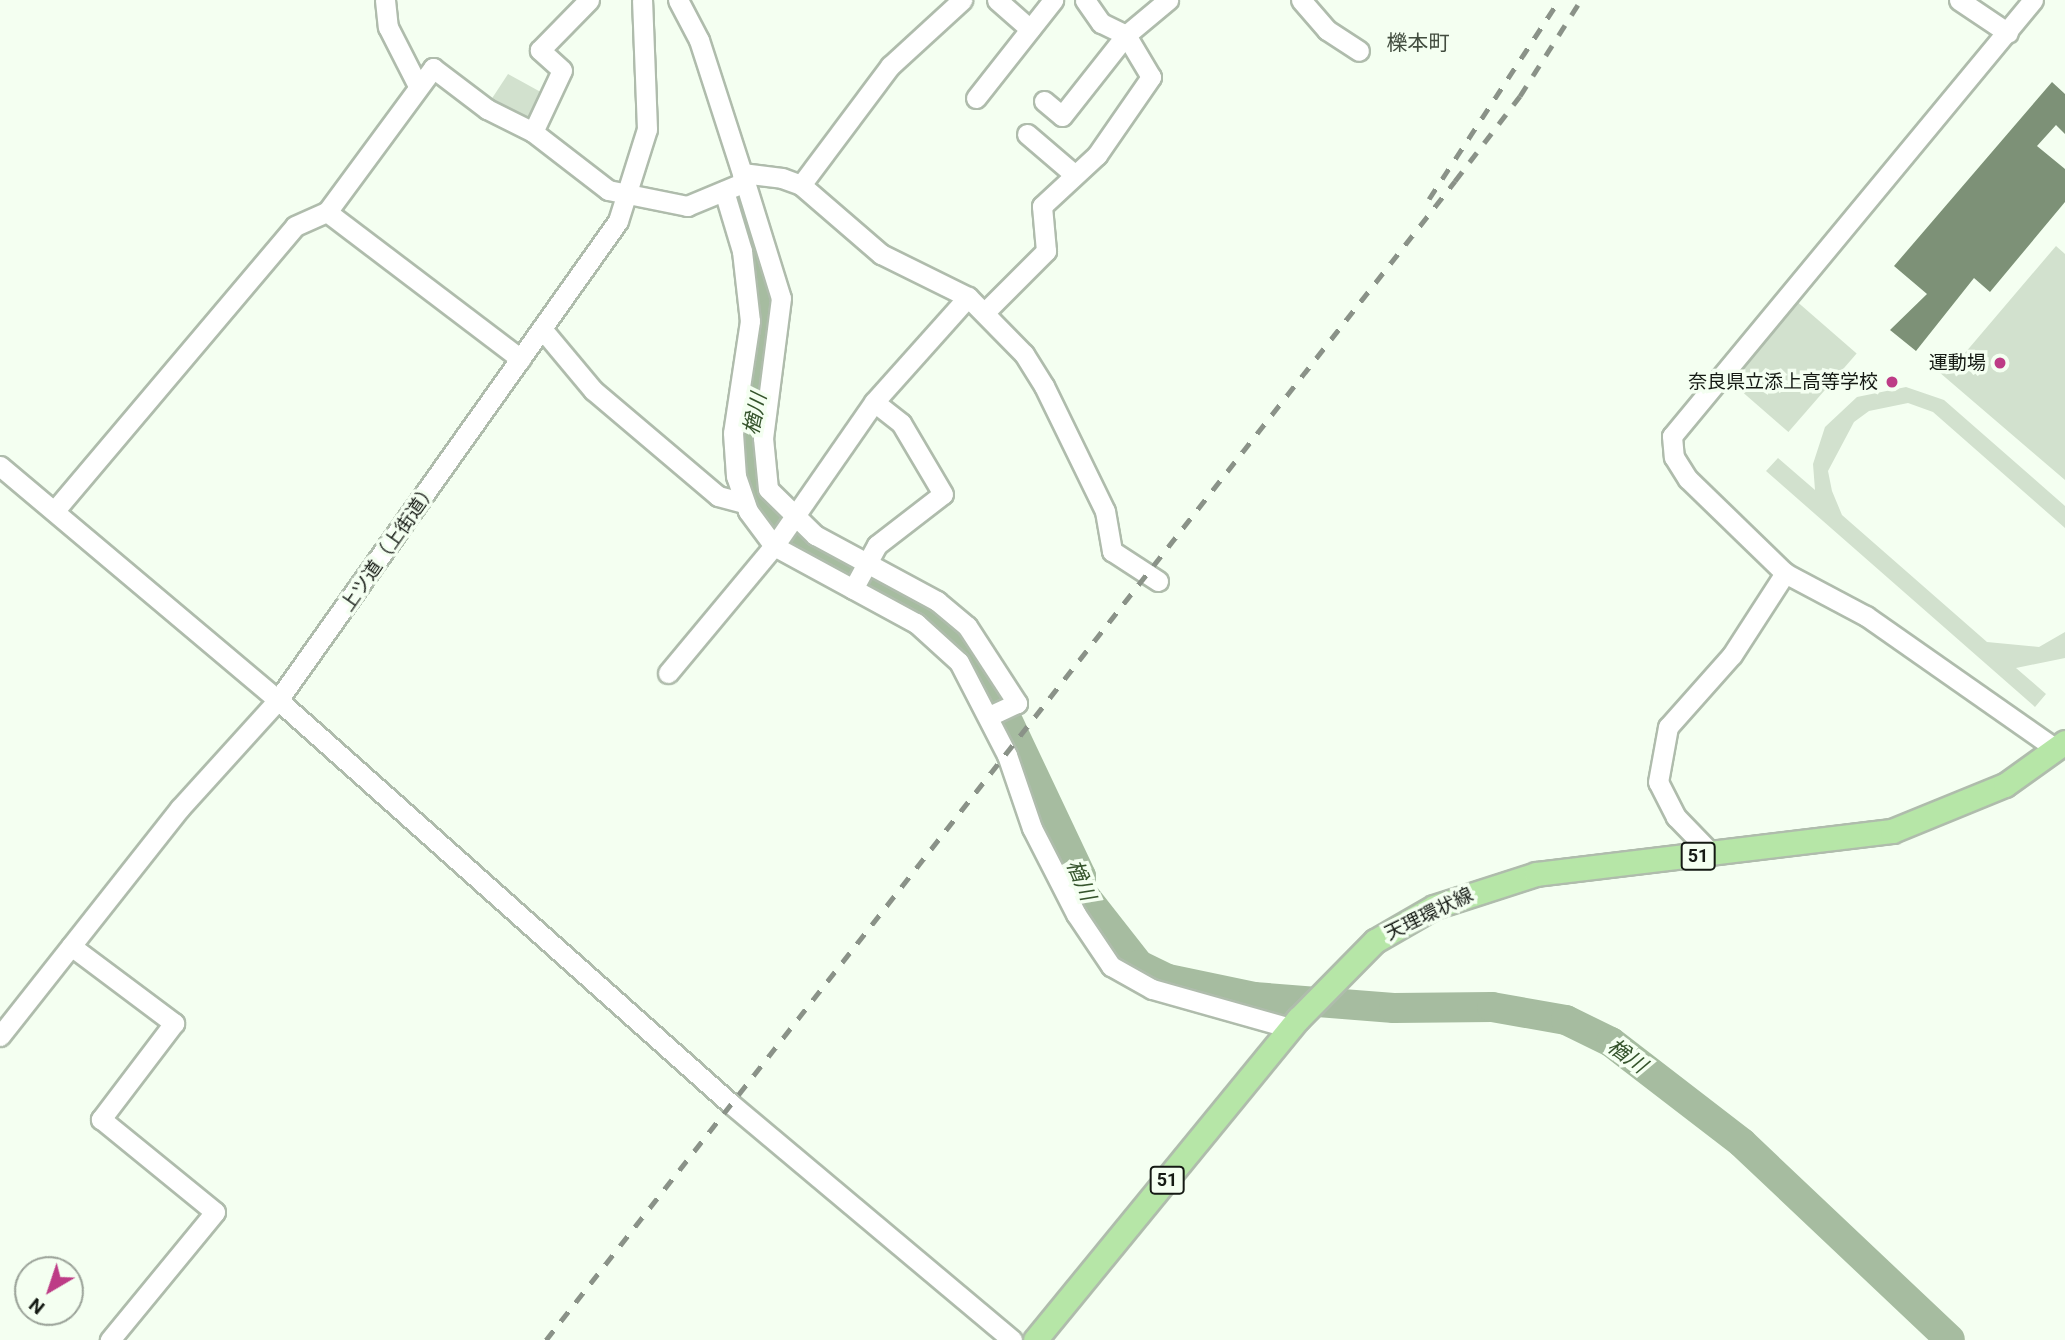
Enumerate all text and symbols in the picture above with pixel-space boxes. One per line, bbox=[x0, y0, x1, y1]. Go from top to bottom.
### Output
district label: 櫟本町 bbox=[1387, 30, 1449, 56]
place label: 運動場 bbox=[1929, 352, 1986, 374]
marker: 運動場 bbox=[1992, 355, 2008, 371]
place label: 奈良県立添上高等学校 bbox=[1688, 371, 1878, 393]
marker: 奈良県立添上高等学校 bbox=[1884, 374, 1900, 390]
water label: 楢川 bbox=[738, 391, 772, 437]
street label: 上ツ道（上街道） bbox=[336, 478, 442, 616]
road number: 51 bbox=[1680, 842, 1716, 870]
water label: 楢川 bbox=[1061, 856, 1101, 904]
street label: 天理環状線 bbox=[1381, 883, 1477, 945]
water label: 楢川 bbox=[1603, 1033, 1651, 1079]
road number: 51 bbox=[1150, 1166, 1184, 1195]
north arrow bbox=[14, 1256, 84, 1326]
text: N bbox=[24, 1293, 49, 1319]

